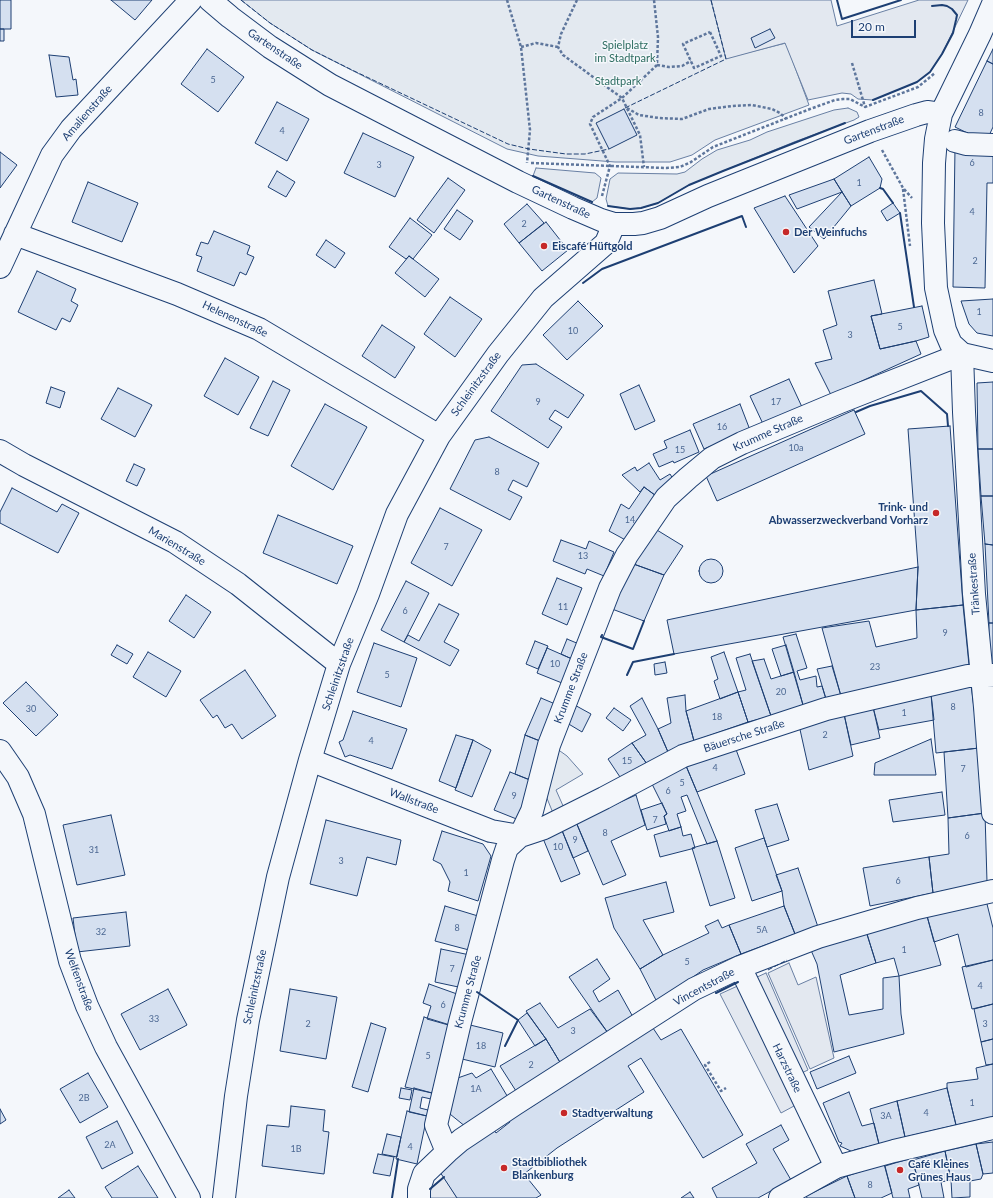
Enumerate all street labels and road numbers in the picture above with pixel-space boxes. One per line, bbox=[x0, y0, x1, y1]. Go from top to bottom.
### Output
street label: Gartenstraße bbox=[245, 26, 305, 72]
street label: Amalienstraße bbox=[59, 82, 115, 144]
street label: Gartenstraße bbox=[842, 112, 906, 148]
street label: Gartenstraße bbox=[529, 183, 593, 221]
street label: Helenenstraße bbox=[200, 298, 270, 340]
street label: Schleinitzstraße bbox=[448, 349, 504, 419]
street label: Krumme Straße bbox=[731, 412, 805, 454]
street label: Marienstraße bbox=[146, 524, 208, 568]
street label: Tränkestraße bbox=[965, 553, 983, 615]
street label: Schleinitzstraße bbox=[319, 636, 357, 712]
street label: Krumme Straße bbox=[551, 650, 591, 726]
street label: Bäuersche Straße bbox=[702, 717, 786, 755]
street label: Wallstraße bbox=[387, 786, 441, 816]
street label: Welfenstraße bbox=[62, 947, 96, 1013]
street label: Schleinitzstraße bbox=[241, 948, 269, 1026]
street label: Krumme Straße bbox=[452, 954, 484, 1030]
street label: Vincentstraße bbox=[671, 965, 737, 1009]
street label: Harzstraße bbox=[769, 1041, 805, 1095]

